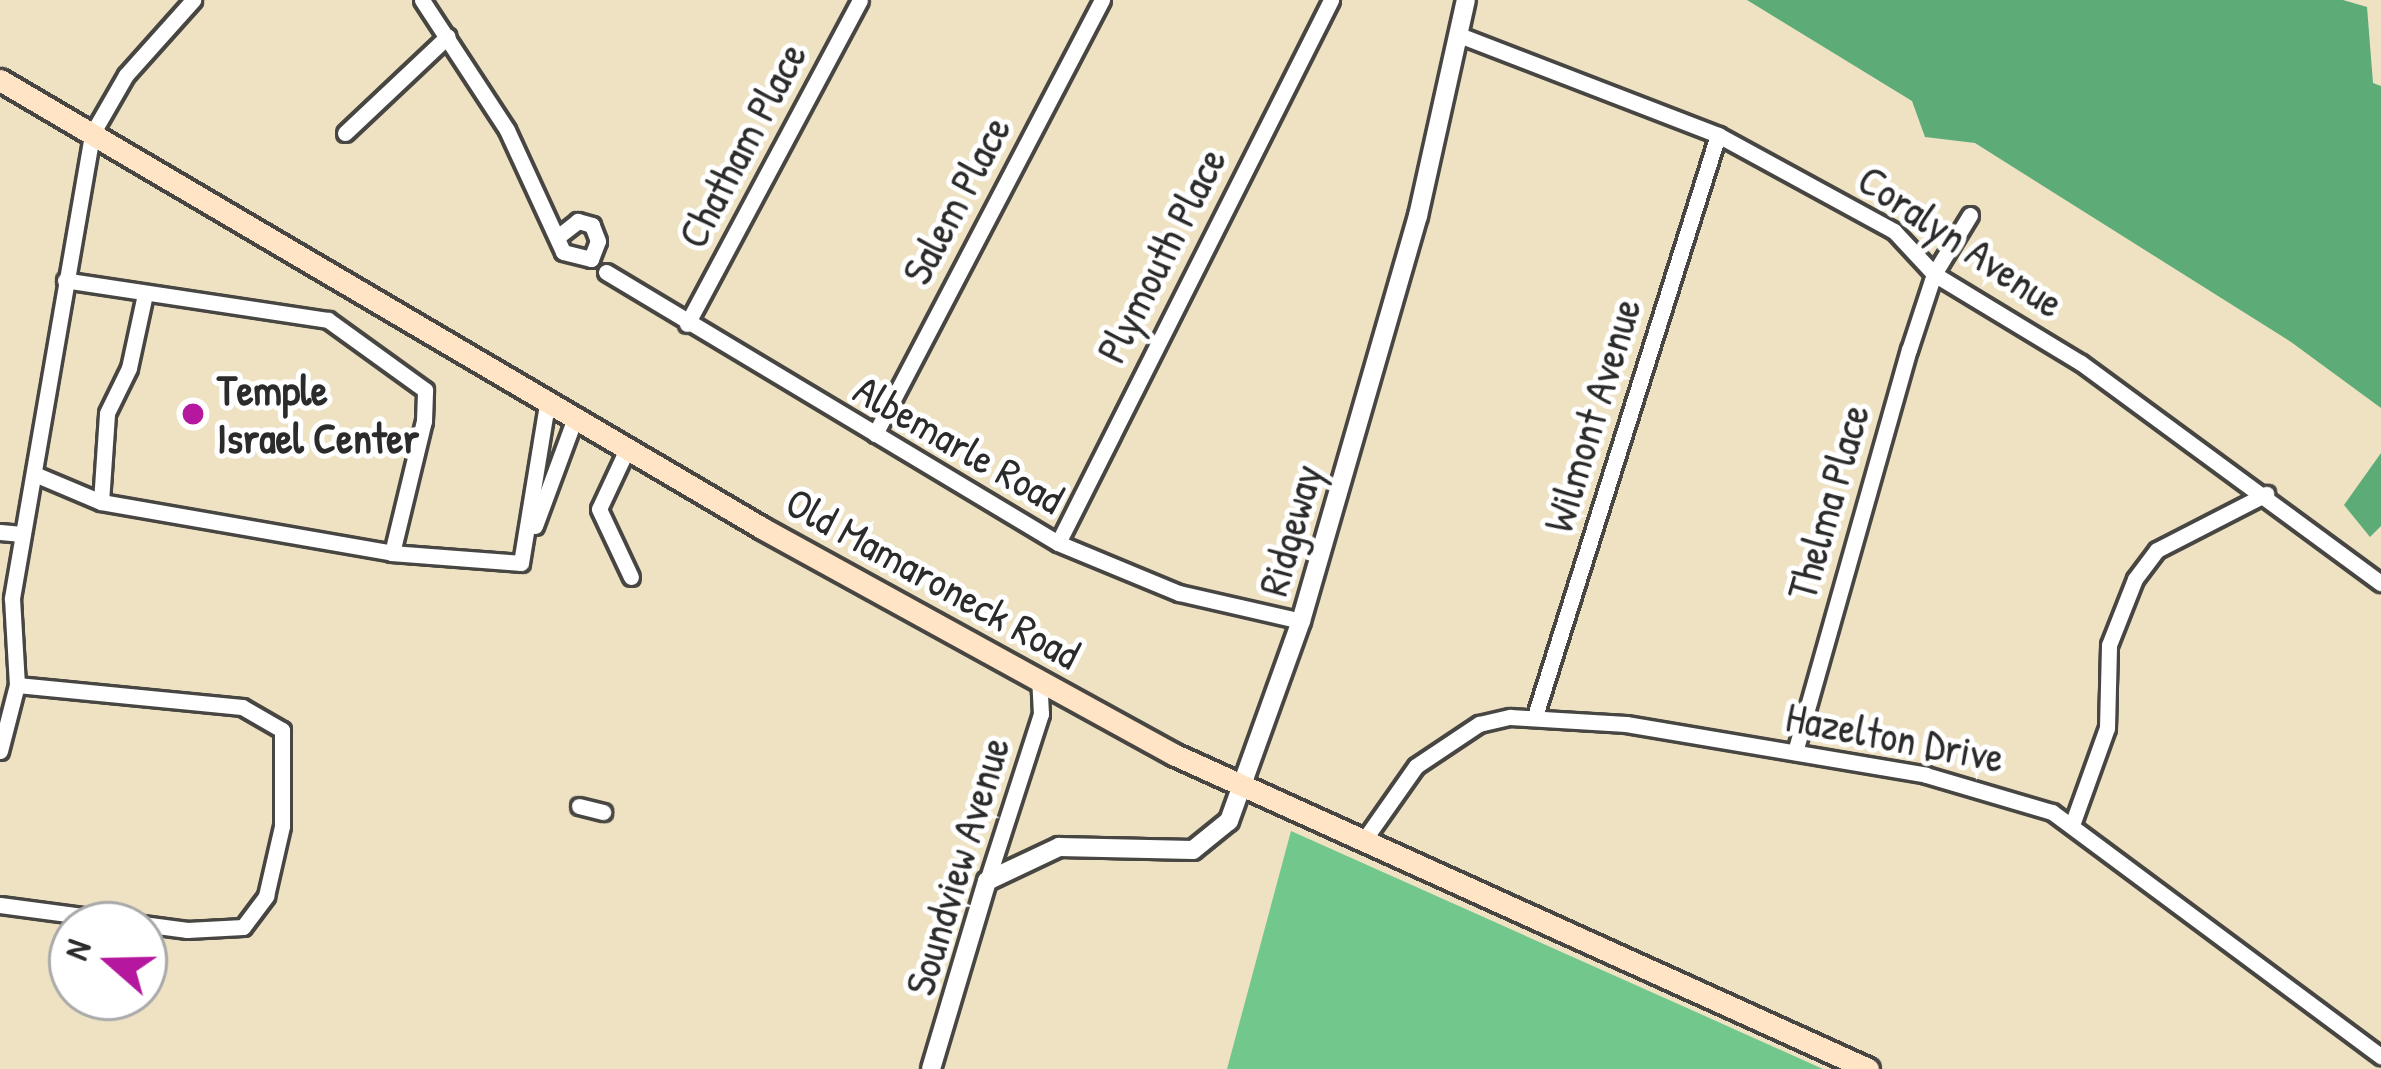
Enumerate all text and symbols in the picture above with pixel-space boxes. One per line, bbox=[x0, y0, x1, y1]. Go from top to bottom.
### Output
street label: Chatham Place bbox=[667, 34, 817, 256]
street label: Salem Place bbox=[891, 108, 1021, 292]
street label: Plymouth Place bbox=[1085, 139, 1237, 371]
street label: Coralyn Avenue bbox=[1849, 154, 2073, 328]
street label: Wilmont Avenue bbox=[1533, 292, 1651, 538]
street label: Albemarle Road bbox=[845, 364, 1073, 524]
place label: Temple Israel Center bbox=[217, 365, 419, 464]
street label: Thelma Place bbox=[1776, 399, 1880, 605]
marker: Temple Israel Center bbox=[180, 401, 206, 427]
street label: Ridgeway bbox=[1247, 459, 1333, 601]
street label: Old Mamaroneck Road bbox=[777, 476, 1089, 680]
street label: Hazelton Drive bbox=[1782, 691, 2008, 783]
street label: Soundview Avenue bbox=[894, 731, 1020, 1001]
north arrow bbox=[48, 901, 168, 1021]
text: N bbox=[53, 934, 101, 965]

